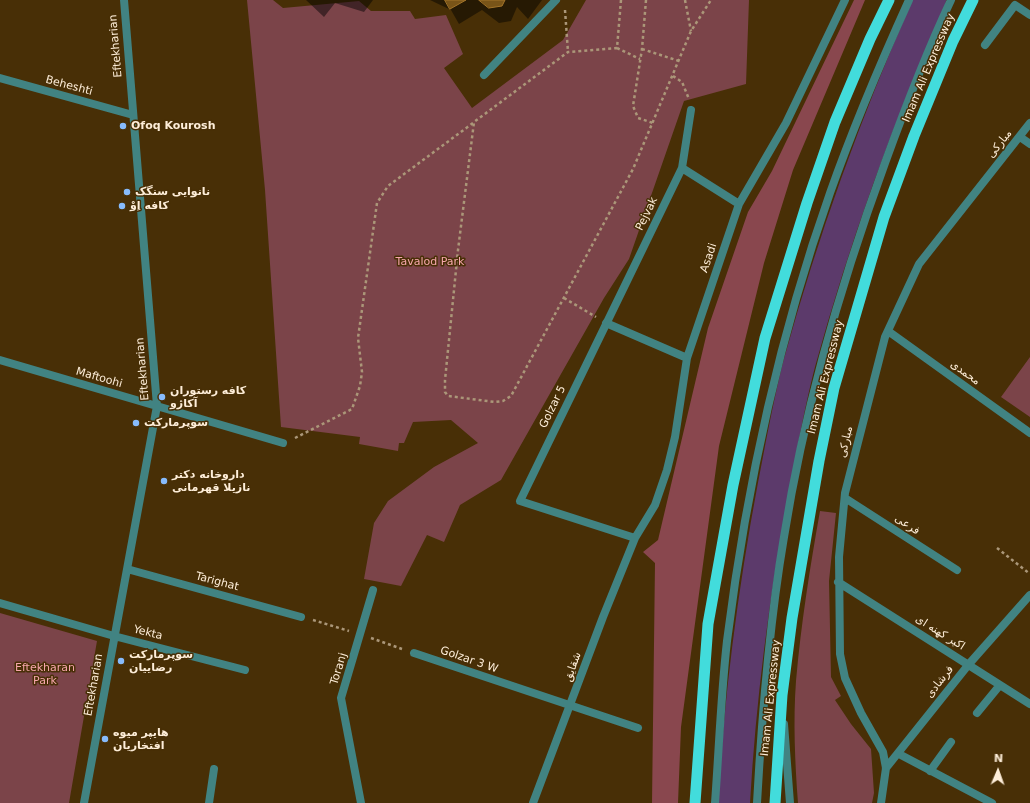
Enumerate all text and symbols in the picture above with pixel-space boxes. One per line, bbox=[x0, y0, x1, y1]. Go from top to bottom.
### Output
street label: Imam Ali Expressway bbox=[900, 11, 958, 125]
street label: Eftekharian bbox=[107, 14, 125, 78]
street label: Beheshti bbox=[44, 73, 94, 99]
place label: Ofoq Kourosh bbox=[131, 119, 215, 133]
marker: Ofoq Kourosh bbox=[118, 121, 128, 131]
street label: مبارکی bbox=[985, 127, 1015, 161]
place label: نانوایی سنگک bbox=[135, 185, 210, 199]
marker: نانوایی سنگک bbox=[122, 187, 132, 197]
street label: Pejvak bbox=[633, 195, 661, 233]
place label: کافه اِوْ bbox=[130, 199, 169, 213]
marker: کافه اِوْ bbox=[117, 201, 127, 211]
street label: Asadi bbox=[698, 242, 720, 274]
park label: Tavalod Park bbox=[396, 255, 464, 269]
street label: Imam Ali Expressway bbox=[805, 319, 847, 435]
street label: Eftekharian bbox=[134, 337, 152, 401]
street label: محمدی bbox=[947, 358, 983, 388]
street label: Maftoohi bbox=[74, 365, 124, 391]
place label: کافه رستوران آکاژو bbox=[170, 384, 246, 410]
street label: Golzar 5 bbox=[537, 384, 569, 430]
marker: کافه رستوران آکاژو bbox=[157, 392, 167, 402]
place label: سوپرمارکت bbox=[144, 416, 208, 430]
marker: سوپرمارکت bbox=[131, 418, 141, 428]
street label: مبارکی bbox=[836, 425, 856, 459]
place label: داروخانه دکتر نازیلا قهرمانی bbox=[172, 468, 250, 494]
marker: داروخانه دکتر نازیلا قهرمانی bbox=[159, 476, 169, 486]
street label: فرعی bbox=[892, 512, 922, 538]
street label: Tarighat bbox=[194, 570, 240, 594]
street label: اکبر کهنه ای bbox=[913, 613, 967, 653]
street label: Yekta bbox=[132, 623, 164, 643]
street label: Imam Ali Expressway bbox=[758, 639, 784, 757]
street label: Golzar 3 W bbox=[438, 644, 500, 676]
place label: سوپرمارکت رضاییان bbox=[129, 648, 193, 674]
street label: شقایق bbox=[562, 650, 584, 684]
street label: Toranj bbox=[328, 651, 350, 687]
street label: Eftekharian bbox=[82, 653, 106, 717]
marker: سوپرمارکت رضاییان bbox=[116, 656, 126, 666]
park label: Eftekharan Park bbox=[15, 661, 75, 687]
street label: فرشادی bbox=[923, 663, 957, 701]
place label: هایپر میوه افتخاریان bbox=[113, 726, 169, 752]
marker: هایپر میوه افتخاریان bbox=[100, 734, 110, 744]
north arrow bbox=[978, 751, 1018, 791]
text: N bbox=[994, 752, 1003, 765]

